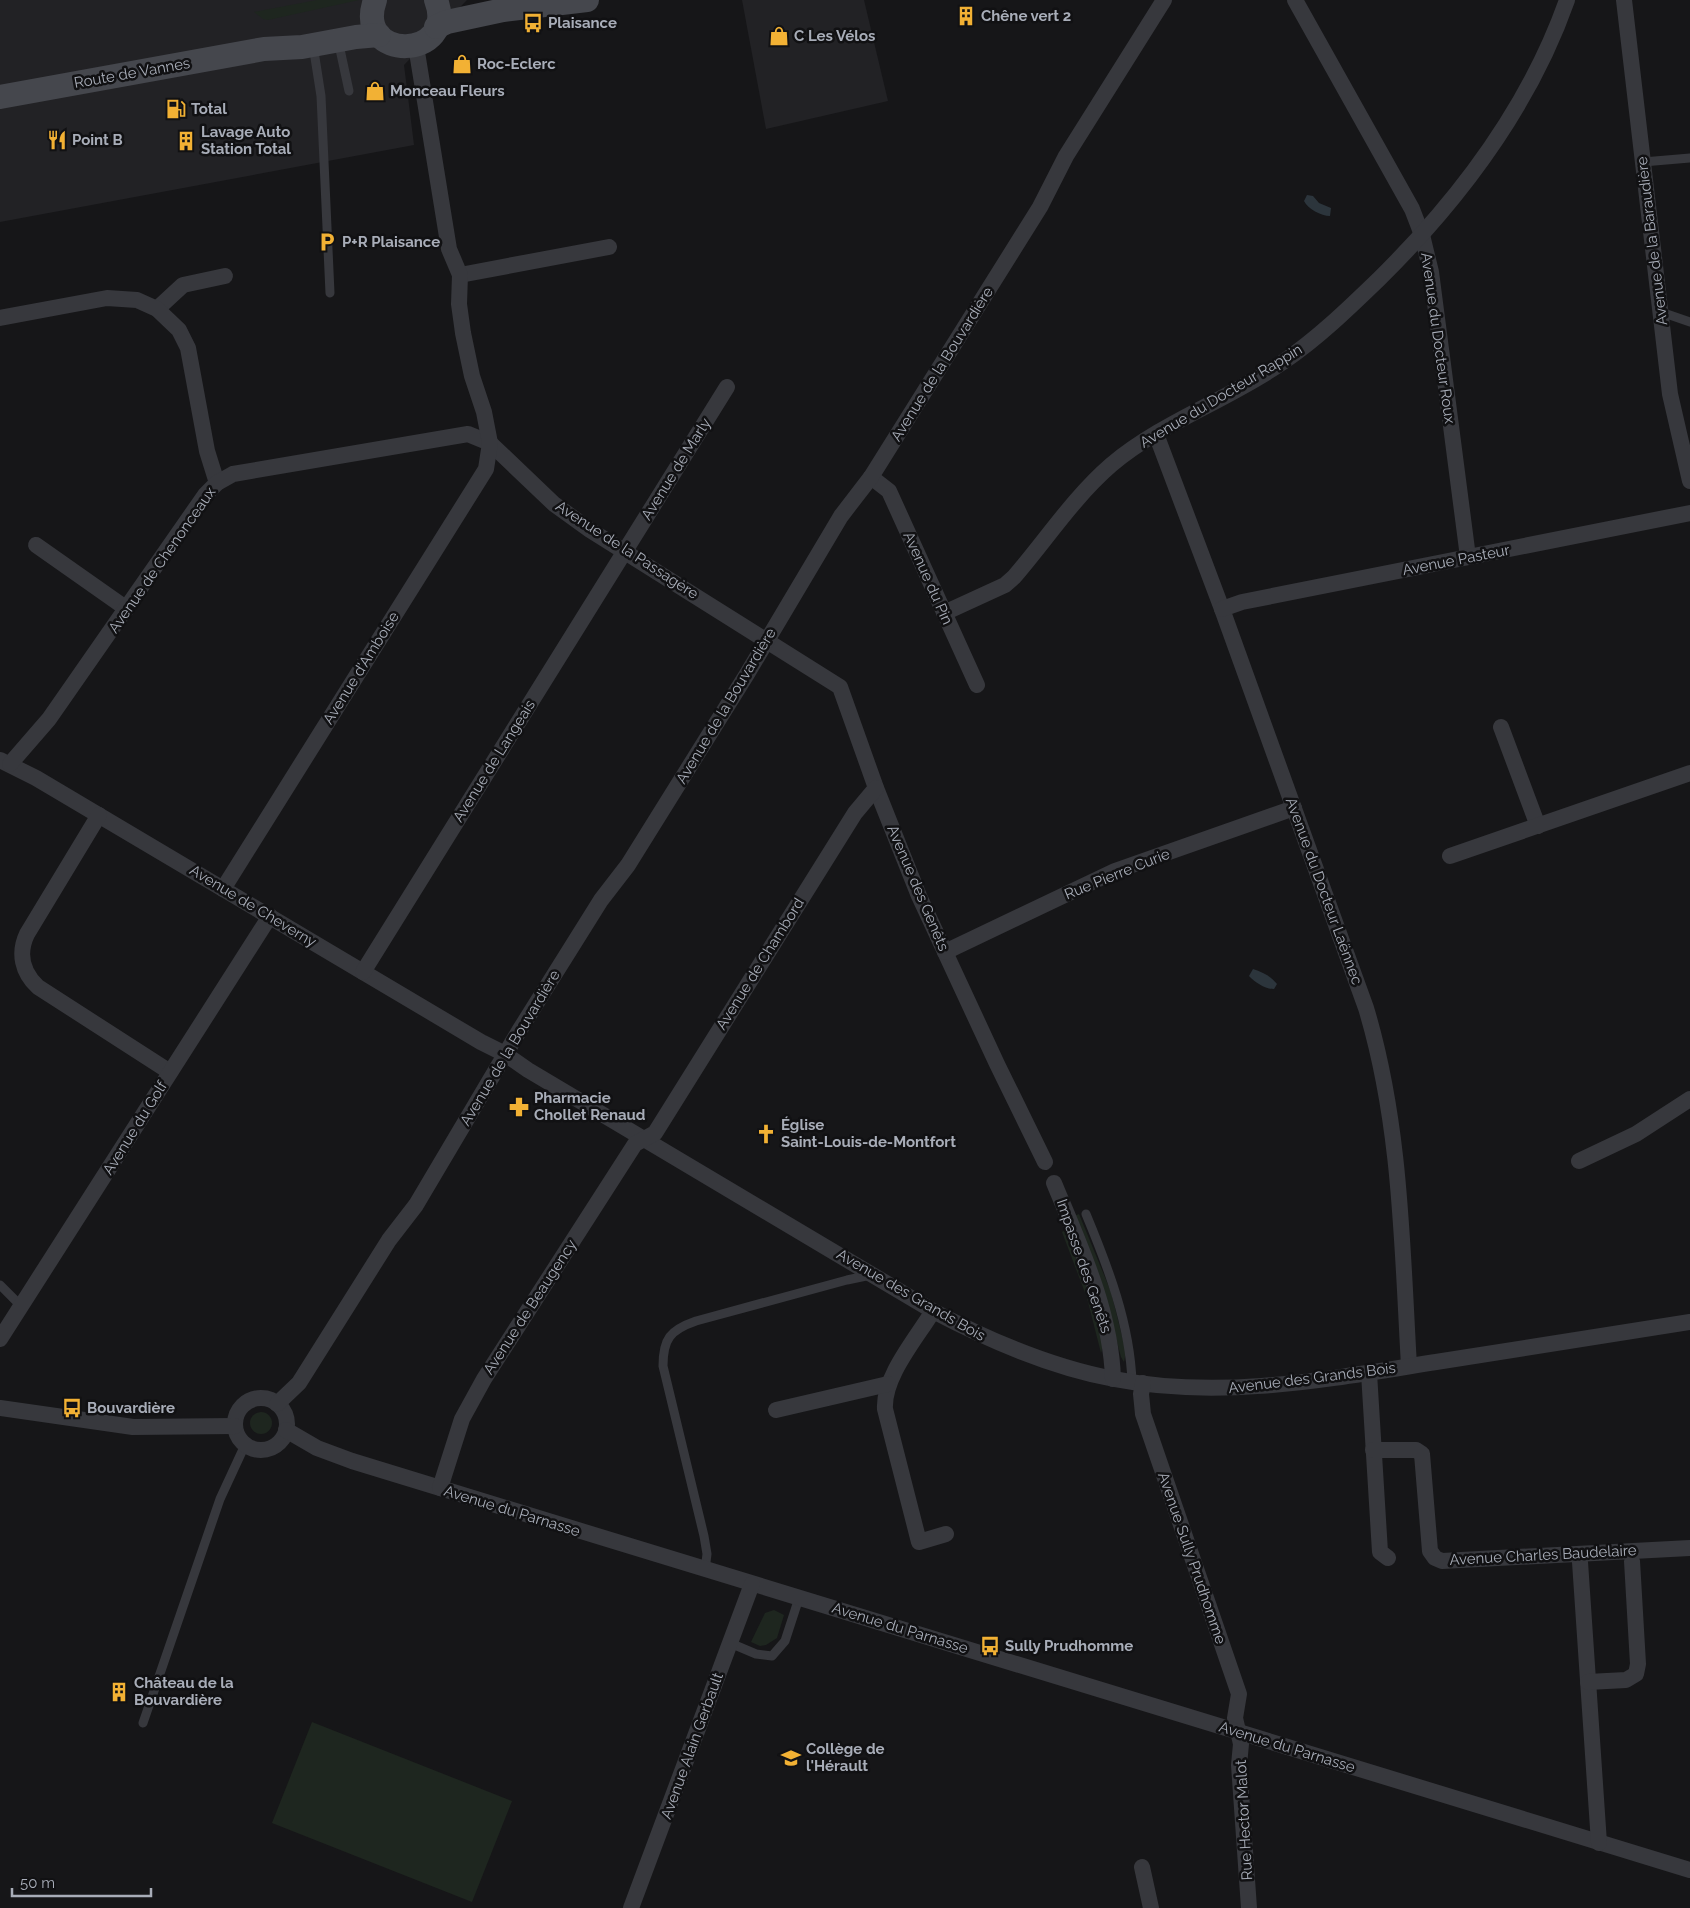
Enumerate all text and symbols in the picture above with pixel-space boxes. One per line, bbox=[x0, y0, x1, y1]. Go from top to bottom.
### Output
building icon: Chêne vert 2 bbox=[955, 5, 977, 27]
place label: Chêne vert 2 bbox=[981, 7, 1071, 25]
bus stop icon: Plaisance bbox=[522, 12, 544, 34]
place label: Plaisance bbox=[548, 14, 617, 32]
shop icon: C Les Vélos bbox=[768, 25, 790, 47]
place label: C Les Vélos bbox=[794, 27, 875, 45]
shop icon: Roc-Eclerc bbox=[451, 53, 473, 75]
street label: Route de Vannes bbox=[73, 54, 191, 92]
place label: Roc-Eclerc bbox=[477, 55, 556, 73]
shop icon: Monceau Fleurs bbox=[364, 80, 386, 102]
place label: Monceau Fleurs bbox=[390, 82, 505, 100]
fuel station icon: Total bbox=[165, 98, 187, 120]
place label: Total bbox=[191, 100, 227, 118]
place label: Lavage Auto Station Total bbox=[201, 123, 291, 158]
restaurant icon: Point B bbox=[46, 129, 68, 151]
building icon: Lavage Auto Station Total bbox=[175, 130, 197, 152]
place label: Point B bbox=[72, 131, 123, 149]
street label: Avenue de la Baraudière bbox=[1633, 155, 1671, 327]
parking icon: P+R Plaisance bbox=[316, 231, 338, 253]
place label: P+R Plaisance bbox=[342, 233, 440, 251]
street label: Avenue du Docteur Roux bbox=[1417, 251, 1459, 425]
street label: Avenue de la Bouvardière bbox=[887, 283, 997, 444]
street label: Avenue du Docteur Rappin bbox=[1137, 340, 1305, 452]
street label: Avenue de Marly bbox=[637, 415, 715, 523]
street label: Avenue de Chenonceaux bbox=[105, 483, 220, 637]
street label: Avenue de la Passagère bbox=[552, 497, 702, 603]
street label: Avenue du Pin bbox=[899, 529, 957, 627]
street label: Avenue Pasteur bbox=[1401, 541, 1512, 579]
street label: Avenue d'Amboise bbox=[319, 608, 403, 728]
street label: Avenue de la Bouvardière bbox=[672, 625, 780, 787]
street label: Avenue de Langeais bbox=[449, 697, 539, 825]
street label: Avenue du Docteur Laënnec bbox=[1282, 795, 1366, 987]
street label: Avenue des Genêts bbox=[883, 822, 953, 954]
street label: Rue Pierre Curie bbox=[1062, 845, 1173, 903]
street label: Avenue de Cheverny bbox=[186, 861, 320, 951]
street label: Avenue de Chambord bbox=[712, 895, 808, 1033]
street label: Avenue de la Bouvardière bbox=[456, 967, 564, 1129]
street label: Avenue du Golf bbox=[99, 1077, 172, 1178]
place label: Pharmacie Chollet Renaud bbox=[534, 1089, 646, 1124]
pharmacy icon: Pharmacie Chollet Renaud bbox=[508, 1096, 530, 1118]
place label: Église Saint-Louis-de-Montfort bbox=[781, 1116, 956, 1151]
church icon: Église Saint-Louis-de-Montfort bbox=[755, 1123, 777, 1145]
street label: Impasse des Genêts bbox=[1053, 1197, 1115, 1335]
street label: Avenue de Beaugency bbox=[480, 1236, 580, 1378]
street label: Avenue des Grands Bois bbox=[834, 1245, 988, 1345]
street label: Avenue des Grands Bois bbox=[1227, 1359, 1397, 1397]
bus stop icon: Bouvardière bbox=[61, 1397, 83, 1419]
place label: Bouvardière bbox=[87, 1399, 175, 1417]
street label: Avenue Sully Prudhomme bbox=[1154, 1470, 1230, 1647]
street label: Avenue du Parnasse bbox=[442, 1482, 582, 1540]
street label: Avenue Charles Baudelaire bbox=[1449, 1541, 1637, 1569]
street label: Avenue du Parnasse bbox=[830, 1599, 970, 1657]
bus stop icon: Sully Prudhomme bbox=[979, 1635, 1001, 1657]
place label: Sully Prudhomme bbox=[1005, 1637, 1133, 1655]
street label: Avenue Alain Gerbault bbox=[657, 1670, 727, 1822]
place label: Château de la Bouvardière bbox=[134, 1674, 234, 1709]
building icon: Château de la Bouvardière bbox=[108, 1681, 130, 1703]
street label: Avenue du Parnasse bbox=[1217, 1718, 1357, 1776]
place label: Collège de l'Hérault bbox=[806, 1740, 885, 1775]
school or university icon: Collège de l'Hérault bbox=[780, 1747, 802, 1769]
street label: Rue Hector Malot bbox=[1232, 1759, 1256, 1881]
scale bar bbox=[12, 1866, 151, 1898]
text: 50 m bbox=[20, 1874, 55, 1892]

